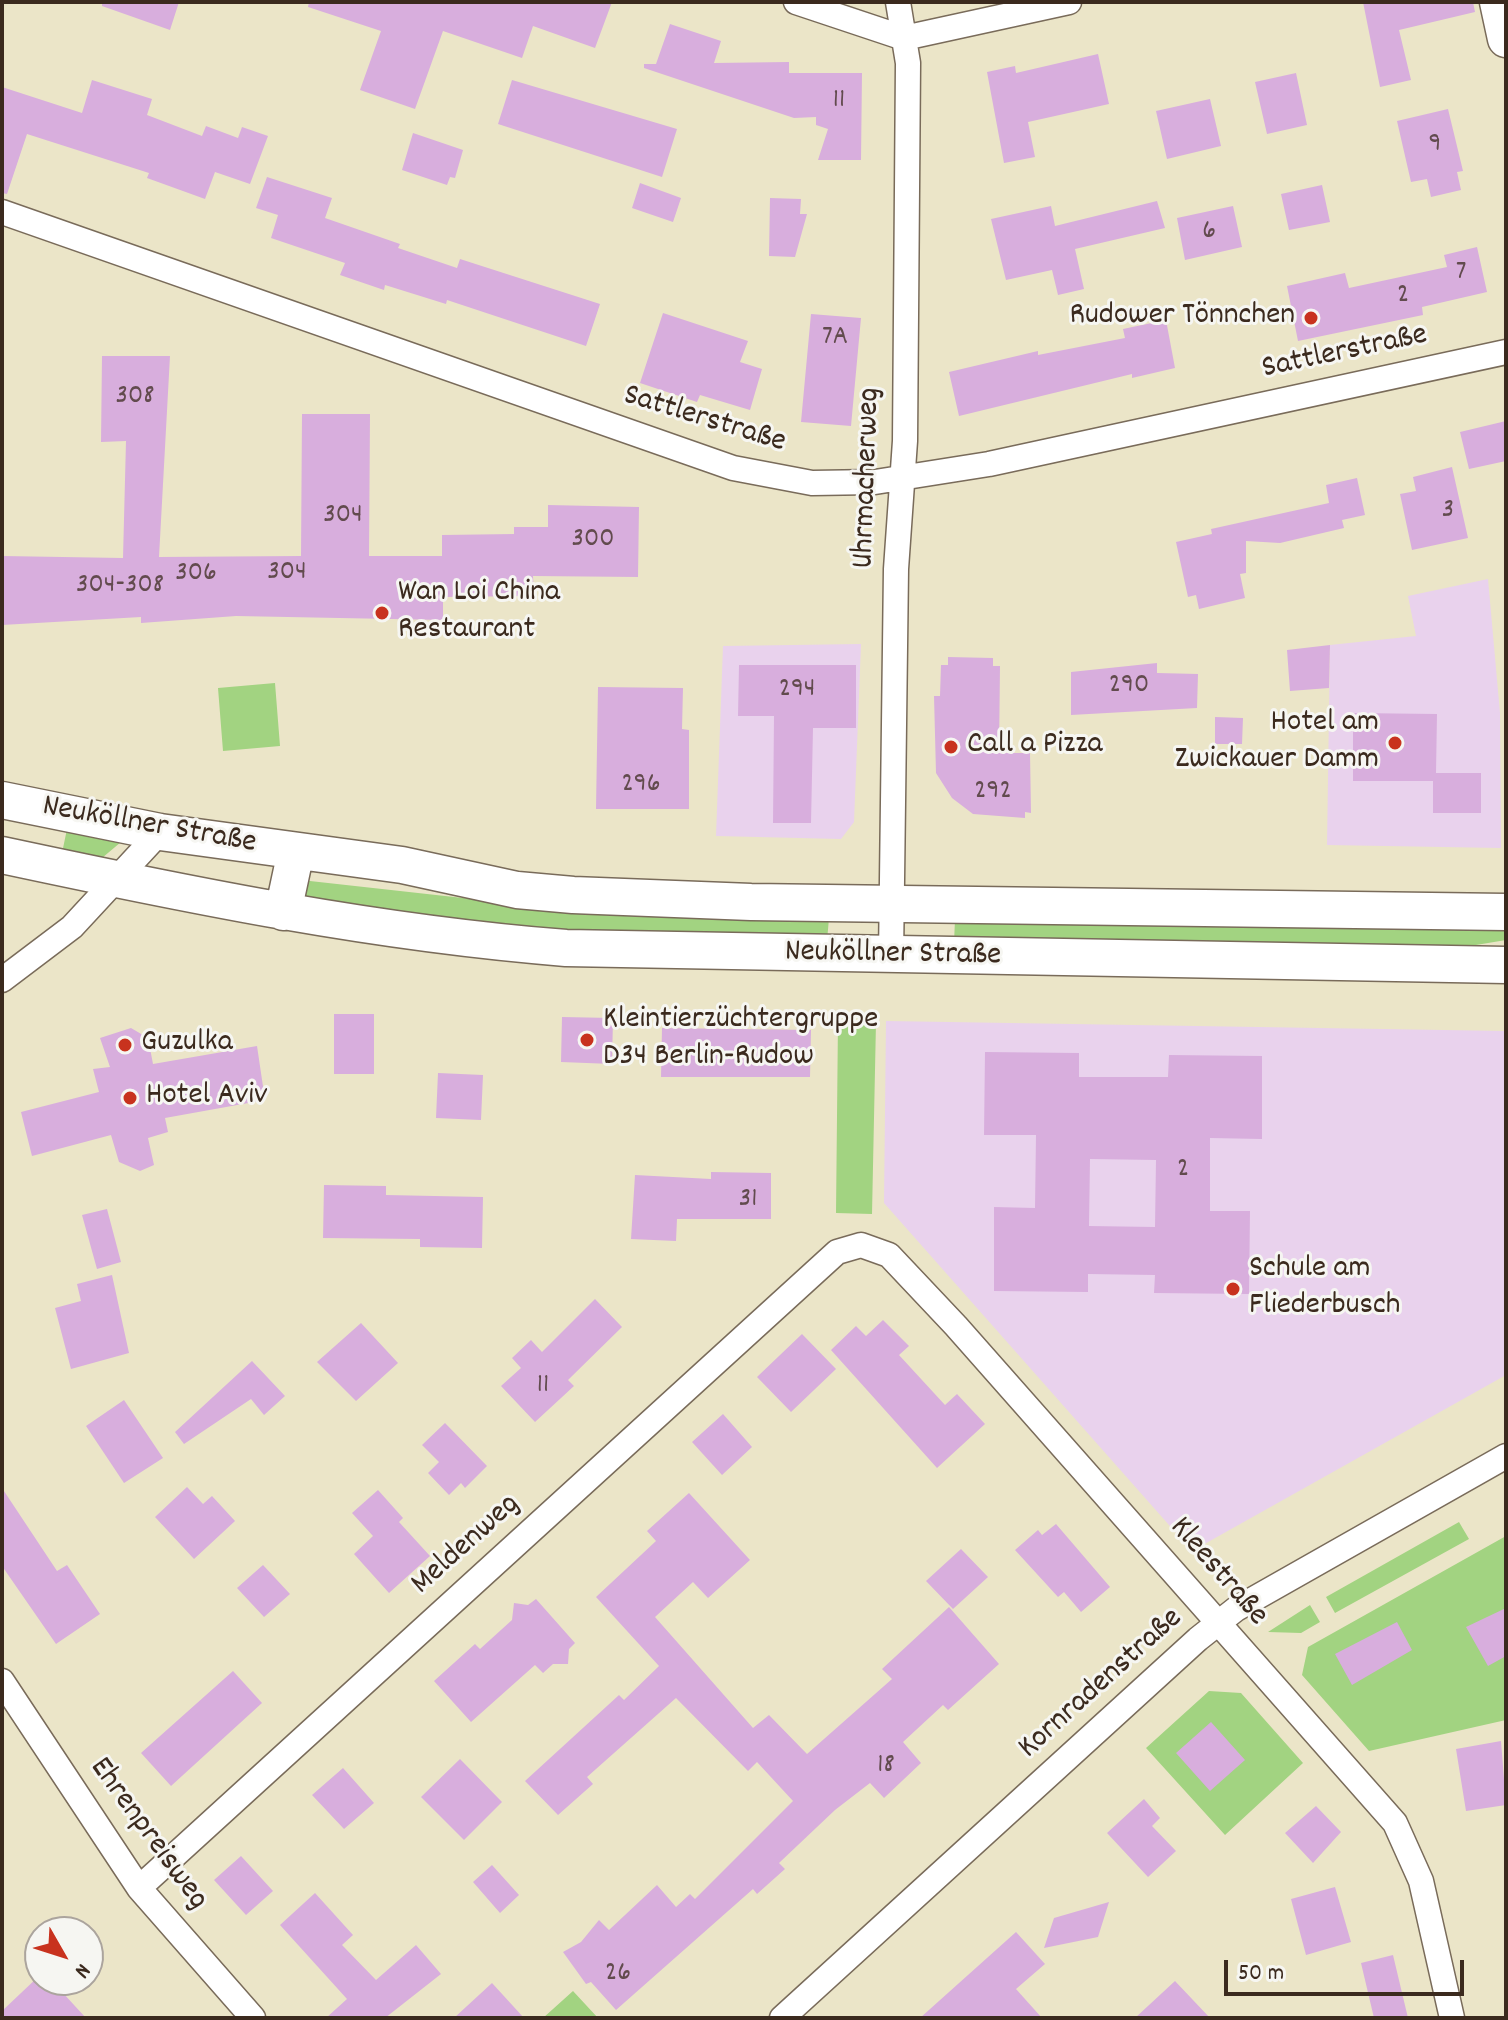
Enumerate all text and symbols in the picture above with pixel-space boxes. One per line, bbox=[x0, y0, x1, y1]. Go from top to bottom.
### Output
house number: 11 bbox=[833, 85, 845, 119]
house number: 9 bbox=[1429, 129, 1441, 163]
house number: 6 bbox=[1202, 216, 1216, 250]
house number: 7 bbox=[1456, 257, 1466, 291]
house number: 2 bbox=[1397, 280, 1409, 314]
place label: Rudower Tönnchen bbox=[1069, 299, 1295, 337]
marker: Rudower Tönnchen bbox=[1302, 309, 1320, 327]
street label: Sattlerstraße bbox=[1259, 318, 1431, 390]
house number: 7A bbox=[822, 322, 848, 356]
street label: Sattlerstraße bbox=[618, 378, 790, 464]
house number: 308 bbox=[116, 381, 154, 415]
street label: Uhrmacherweg bbox=[847, 387, 891, 569]
house number: 3 bbox=[1442, 495, 1454, 529]
house number: 304 bbox=[323, 500, 363, 534]
house number: 300 bbox=[572, 524, 614, 558]
house number: 304 bbox=[267, 557, 307, 591]
house number: 306 bbox=[175, 558, 217, 592]
house number: 304-308 bbox=[76, 570, 164, 604]
place label: Wan Loi China Restaurant bbox=[398, 576, 560, 651]
marker: Wan Loi China Restaurant bbox=[373, 604, 391, 622]
house number: 290 bbox=[1109, 670, 1149, 704]
house number: 294 bbox=[779, 674, 815, 708]
place label: Hotel am Zwickauer Damm bbox=[1175, 706, 1379, 781]
place label: Call a Pizza bbox=[967, 728, 1102, 766]
marker: Hotel am Zwickauer Damm bbox=[1386, 734, 1404, 752]
marker: Call a Pizza bbox=[942, 738, 960, 756]
house number: 296 bbox=[622, 769, 660, 803]
house number: 292 bbox=[974, 776, 1012, 810]
street label: Neuköllner Straße bbox=[39, 789, 259, 865]
street label: Neuköllner Straße bbox=[784, 935, 1002, 977]
place label: Kleintierzüchtergruppe D34 Berlin-Rudow bbox=[603, 1003, 878, 1078]
place label: Guzulka bbox=[141, 1026, 233, 1064]
marker: Kleintierzüchtergruppe D34 Berlin-Rudow bbox=[578, 1031, 596, 1049]
marker: Guzulka bbox=[116, 1036, 134, 1054]
place label: Hotel Aviv bbox=[146, 1079, 267, 1117]
marker: Hotel Aviv bbox=[121, 1089, 139, 1107]
house number: 2 bbox=[1177, 1154, 1189, 1188]
house number: 31 bbox=[739, 1184, 757, 1218]
place label: Schule am Fliederbusch bbox=[1249, 1252, 1400, 1327]
marker: Schule am Fliederbusch bbox=[1224, 1280, 1242, 1298]
house number: 11 bbox=[537, 1370, 549, 1404]
street label: Meldenweg bbox=[405, 1487, 529, 1605]
street label: Kleestraße bbox=[1159, 1511, 1275, 1635]
street label: Kornradenstraße bbox=[1012, 1601, 1192, 1769]
house number: 18 bbox=[877, 1750, 895, 1784]
street label: Ehrenpreisweg bbox=[79, 1751, 215, 1919]
north arrow bbox=[24, 1916, 104, 1996]
scale bar bbox=[1228, 1944, 1468, 1994]
text: N bbox=[66, 1956, 97, 1984]
text: 50 m bbox=[1238, 1957, 1284, 1991]
house number: 26 bbox=[605, 1958, 631, 1992]

